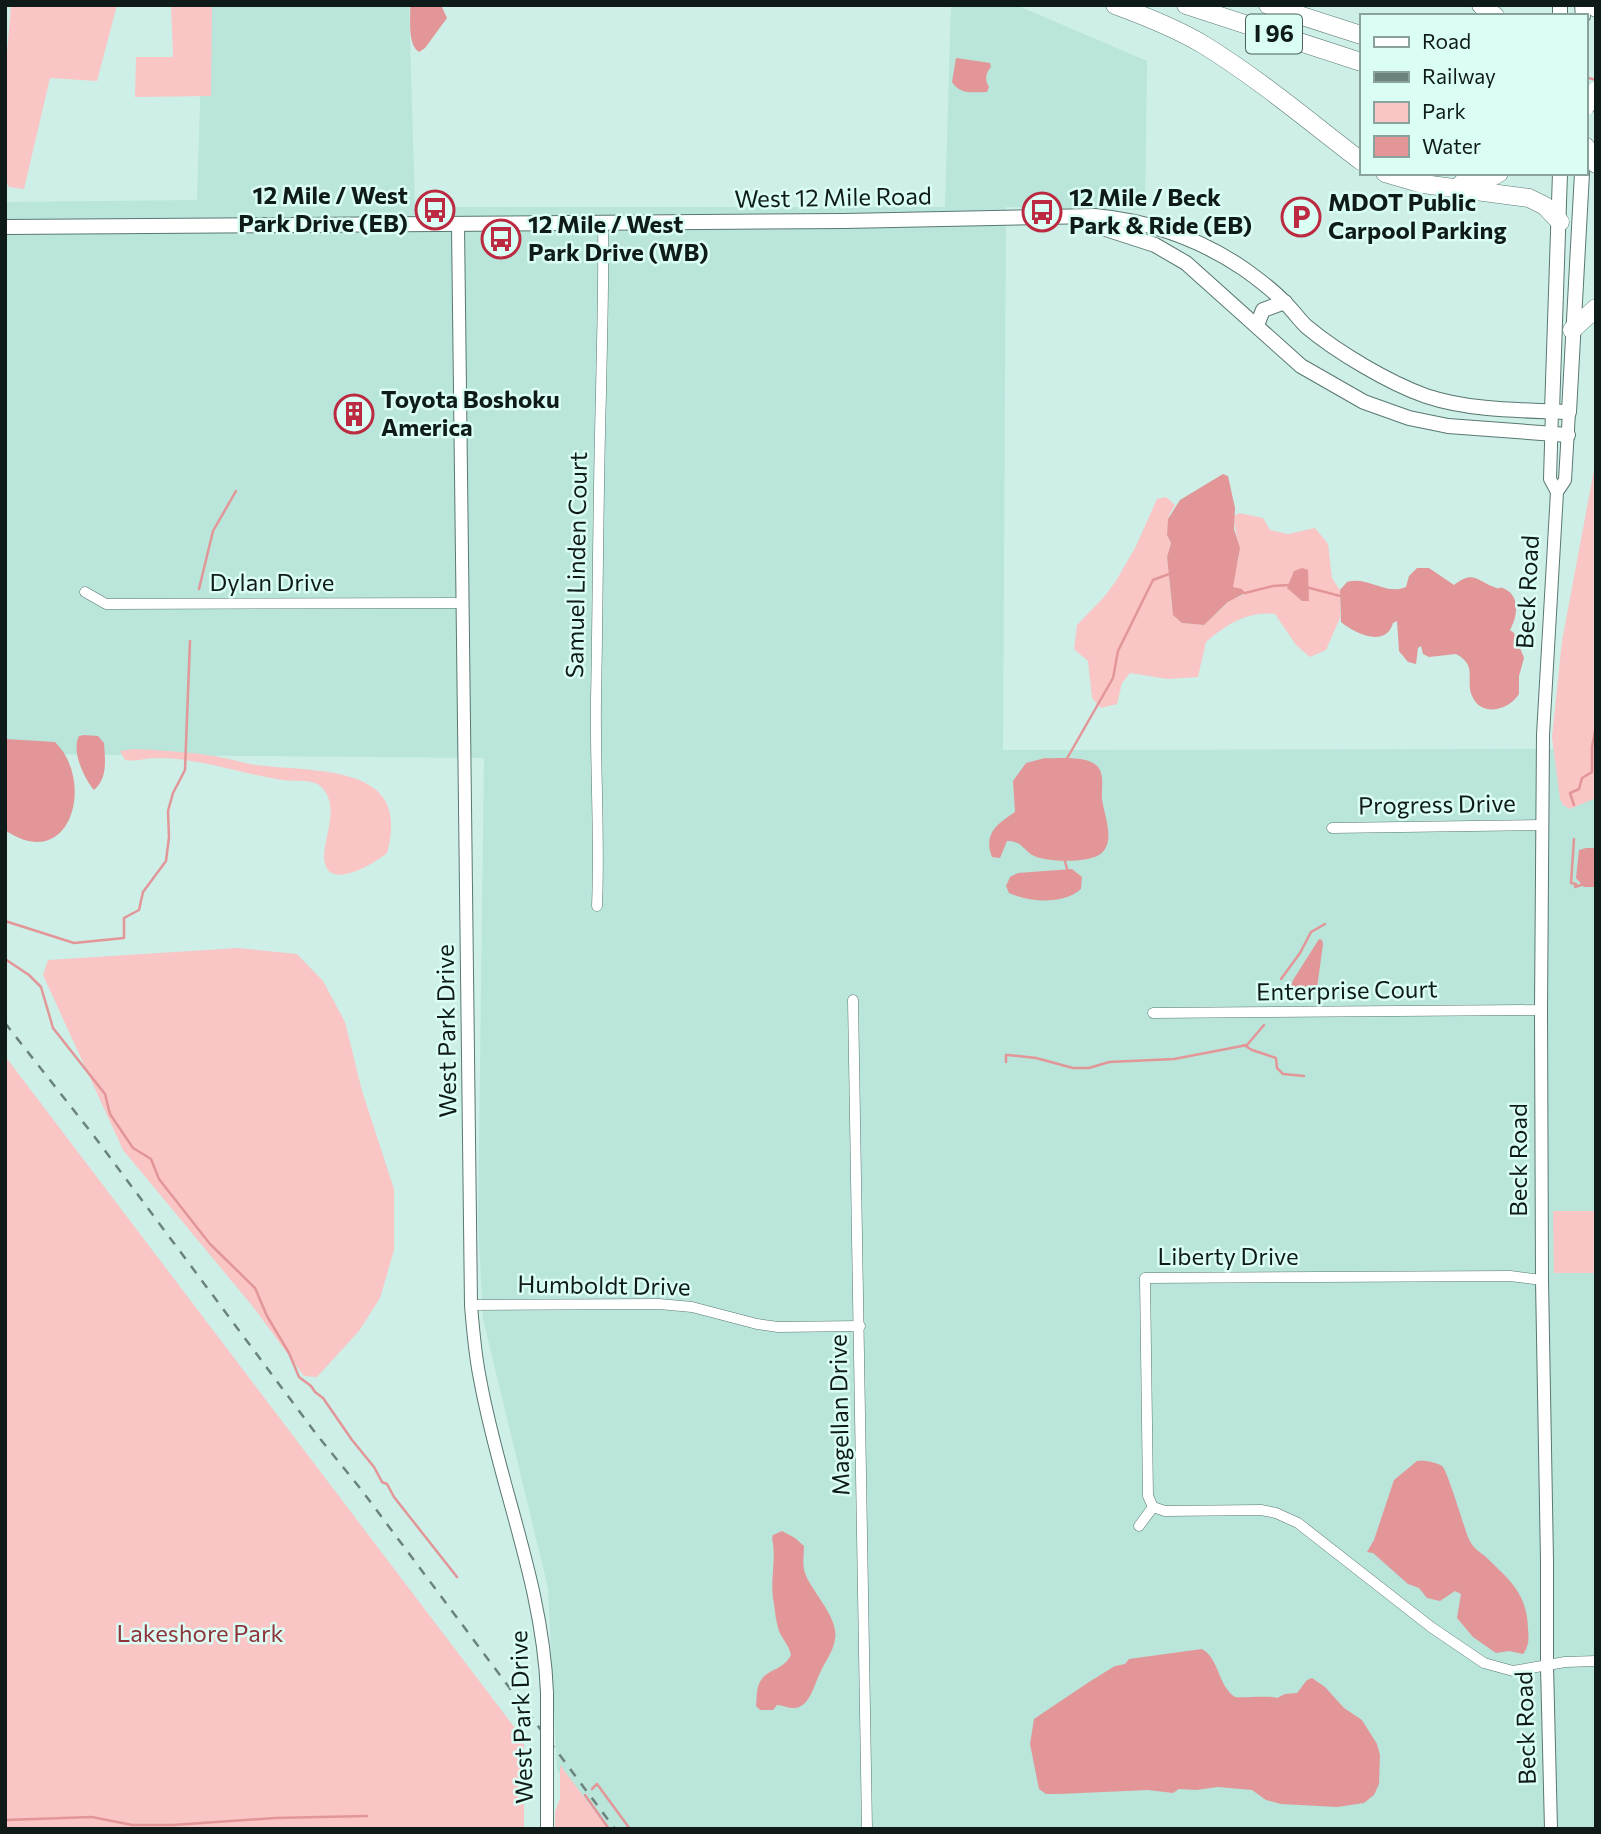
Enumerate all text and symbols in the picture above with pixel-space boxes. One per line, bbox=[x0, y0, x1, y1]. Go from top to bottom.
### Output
road number: I 96 bbox=[1246, 14, 1302, 54]
legend bbox=[1360, 14, 1587, 175]
text: Road bbox=[1422, 28, 1471, 53]
text: Railway bbox=[1422, 63, 1496, 88]
text: Park bbox=[1422, 98, 1466, 123]
text: Water bbox=[1422, 133, 1481, 158]
place label: 12 Mile / West Park Drive (EB) bbox=[238, 180, 408, 237]
street label: West 12 Mile Road bbox=[734, 180, 932, 213]
place label: 12 Mile / Beck Park & Ride (EB) bbox=[1069, 182, 1252, 239]
place label: MDOT Public Carpool Parking bbox=[1328, 187, 1507, 244]
bus stop icon: 12 Mile / West Park Drive (EB) bbox=[414, 189, 456, 231]
bus stop icon: 12 Mile / Beck Park & Ride (EB) bbox=[1021, 191, 1063, 233]
parking icon: MDOT Public Carpool Parking bbox=[1280, 196, 1322, 238]
place label: 12 Mile / West Park Drive (WB) bbox=[528, 209, 709, 266]
bus stop icon: 12 Mile / West Park Drive (WB) bbox=[480, 218, 522, 260]
place label: Toyota Boshoku America bbox=[381, 384, 560, 441]
building icon: Toyota Boshoku America bbox=[333, 393, 375, 435]
street label: Samuel Linden Court bbox=[559, 451, 592, 678]
street label: Beck Road bbox=[1509, 534, 1544, 649]
street label: Dylan Drive bbox=[209, 567, 335, 596]
street label: Progress Drive bbox=[1358, 788, 1516, 819]
street label: West Park Drive bbox=[429, 944, 462, 1118]
street label: Enterprise Court bbox=[1256, 973, 1438, 1006]
street label: Beck Road bbox=[1503, 1103, 1532, 1217]
street label: Liberty Drive bbox=[1157, 1241, 1299, 1270]
street label: Humboldt Drive bbox=[517, 1268, 691, 1301]
street label: Magellan Drive bbox=[823, 1334, 854, 1496]
park label: Lakeshore Park bbox=[116, 1618, 284, 1647]
street label: West Park Drive bbox=[503, 1630, 538, 1804]
street label: Beck Road bbox=[1508, 1671, 1541, 1785]

